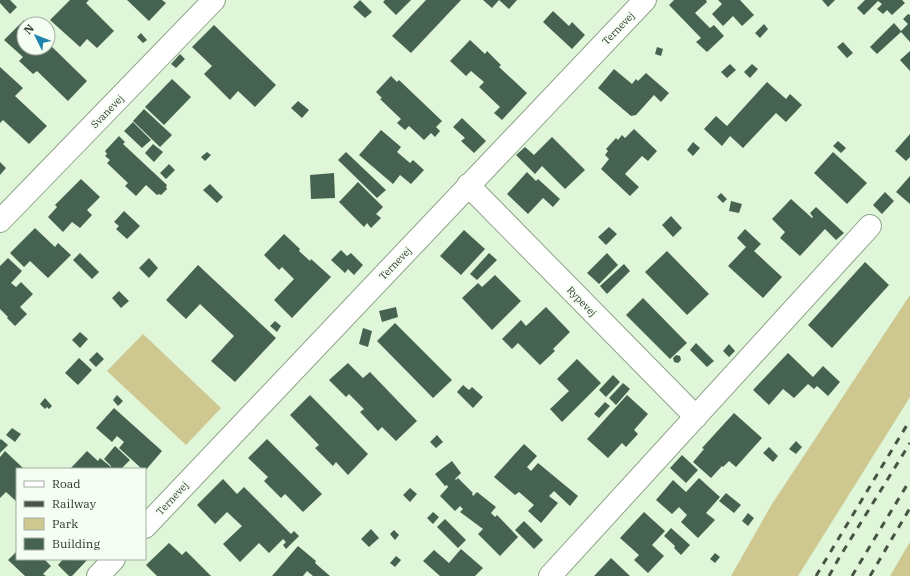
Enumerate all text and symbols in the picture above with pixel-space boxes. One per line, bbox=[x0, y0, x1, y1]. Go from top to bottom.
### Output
street label: Ternevej bbox=[599, 9, 637, 48]
north arrow bbox=[16, 16, 56, 56]
text: N bbox=[21, 21, 37, 37]
street label: Svanevej bbox=[88, 92, 127, 131]
street label: Ternevej bbox=[376, 244, 414, 283]
street label: Rypevej bbox=[564, 283, 599, 319]
legend bbox=[16, 468, 146, 560]
text: Road bbox=[52, 476, 81, 491]
street label: Ternevej bbox=[154, 479, 191, 518]
text: Railway bbox=[52, 496, 97, 511]
text: Park bbox=[52, 516, 78, 531]
text: Building bbox=[52, 536, 100, 551]

